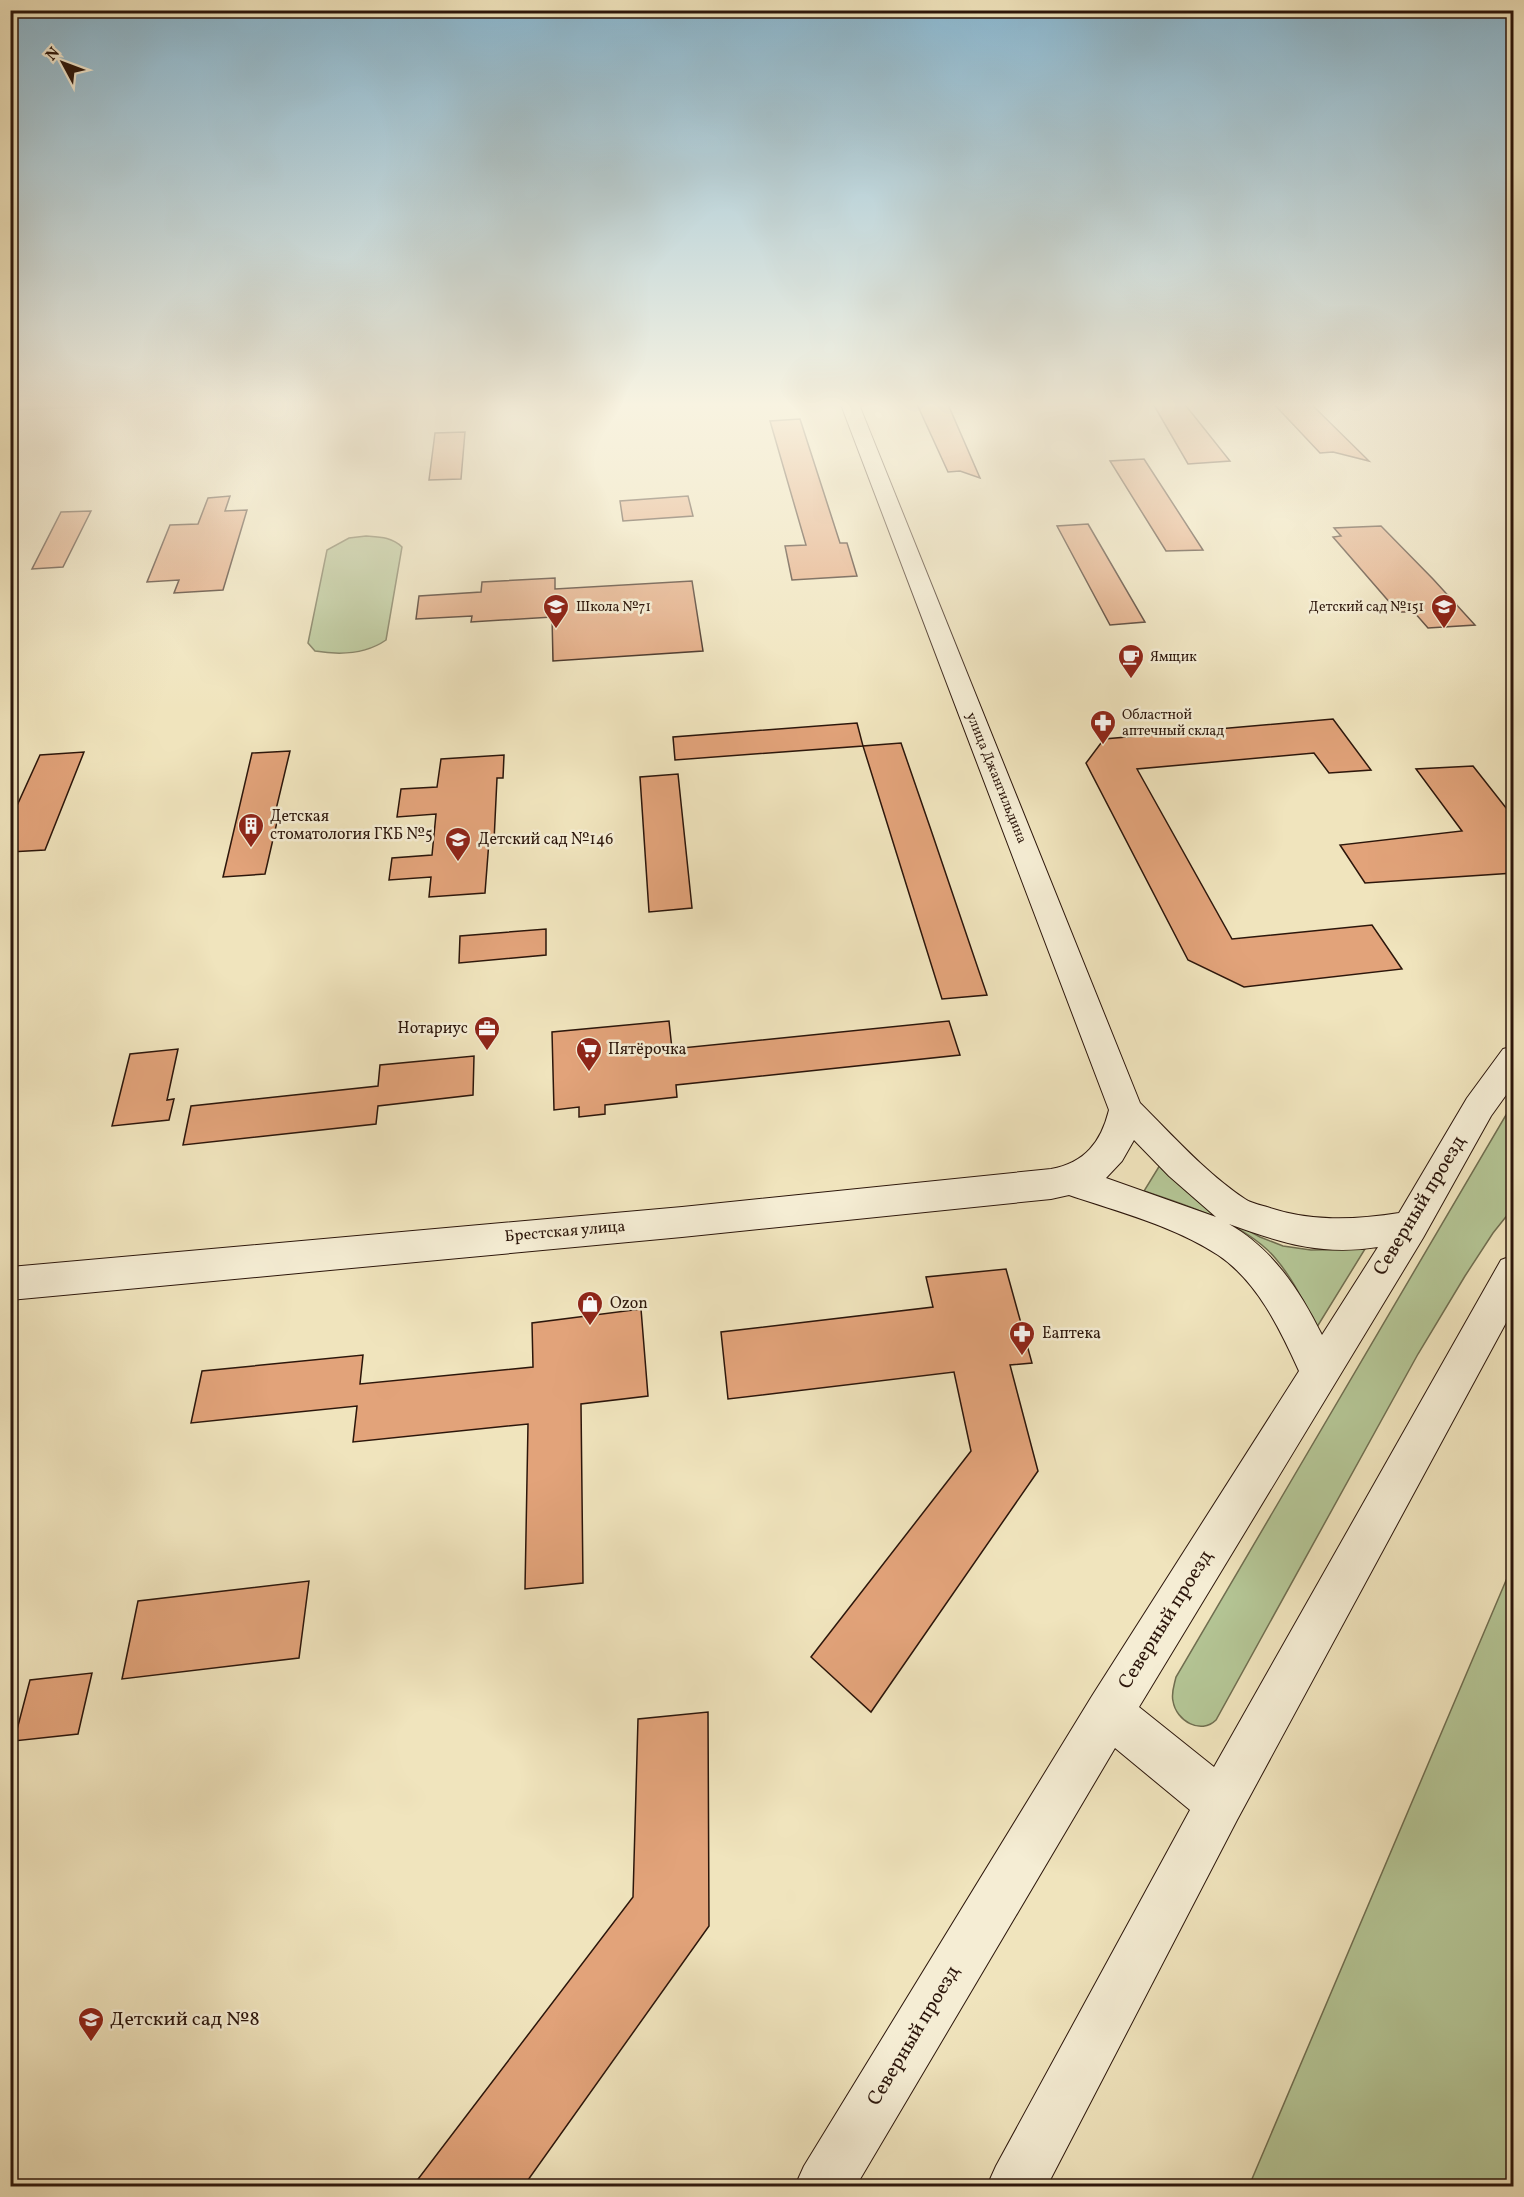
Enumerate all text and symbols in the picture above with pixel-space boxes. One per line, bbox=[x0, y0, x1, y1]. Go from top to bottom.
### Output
north arrow bbox=[33, 33, 93, 93]
text: N bbox=[41, 43, 66, 66]
school or university icon: Школа №71 bbox=[541, 592, 571, 630]
school or university icon: Детский сад №151 bbox=[1429, 592, 1459, 630]
place label: Школа №71 bbox=[576, 598, 651, 617]
place label: Детский сад №151 bbox=[1309, 598, 1424, 617]
cafe icon: Ямщик bbox=[1116, 642, 1146, 680]
place label: Ямщик bbox=[1150, 648, 1197, 667]
place label: Областной аптечный склад bbox=[1122, 706, 1224, 741]
pharmacy icon: Областной аптечный склад bbox=[1088, 708, 1118, 746]
street label: улица Джангильдина bbox=[961, 710, 1031, 846]
place label: Детская стоматология ГКБ №5 bbox=[270, 806, 433, 846]
building icon: Детская стоматология ГКБ №5 bbox=[236, 811, 266, 849]
school or university icon: Детский сад №146 bbox=[443, 825, 473, 863]
place label: Детский сад №146 bbox=[478, 829, 613, 851]
office icon: Нотариус bbox=[472, 1014, 502, 1052]
place label: Нотариус bbox=[398, 1018, 468, 1040]
supermarket icon: Пятёрочка bbox=[574, 1035, 604, 1073]
place label: Пятёрочка bbox=[608, 1039, 687, 1061]
street label: Северный проезд bbox=[1367, 1131, 1473, 1281]
street label: Брестская улица bbox=[504, 1216, 626, 1248]
shop icon: Ozon bbox=[575, 1289, 605, 1327]
place label: Ozon bbox=[610, 1293, 648, 1315]
pharmacy icon: Еаптека bbox=[1007, 1319, 1037, 1357]
place label: Еаптека bbox=[1042, 1323, 1101, 1345]
street label: Северный проезд bbox=[1112, 1545, 1220, 1695]
street label: Северный проезд bbox=[861, 1961, 967, 2111]
school or university icon: Детский сад №8 bbox=[76, 2005, 106, 2043]
place label: Детский сад №8 bbox=[110, 2006, 260, 2034]

